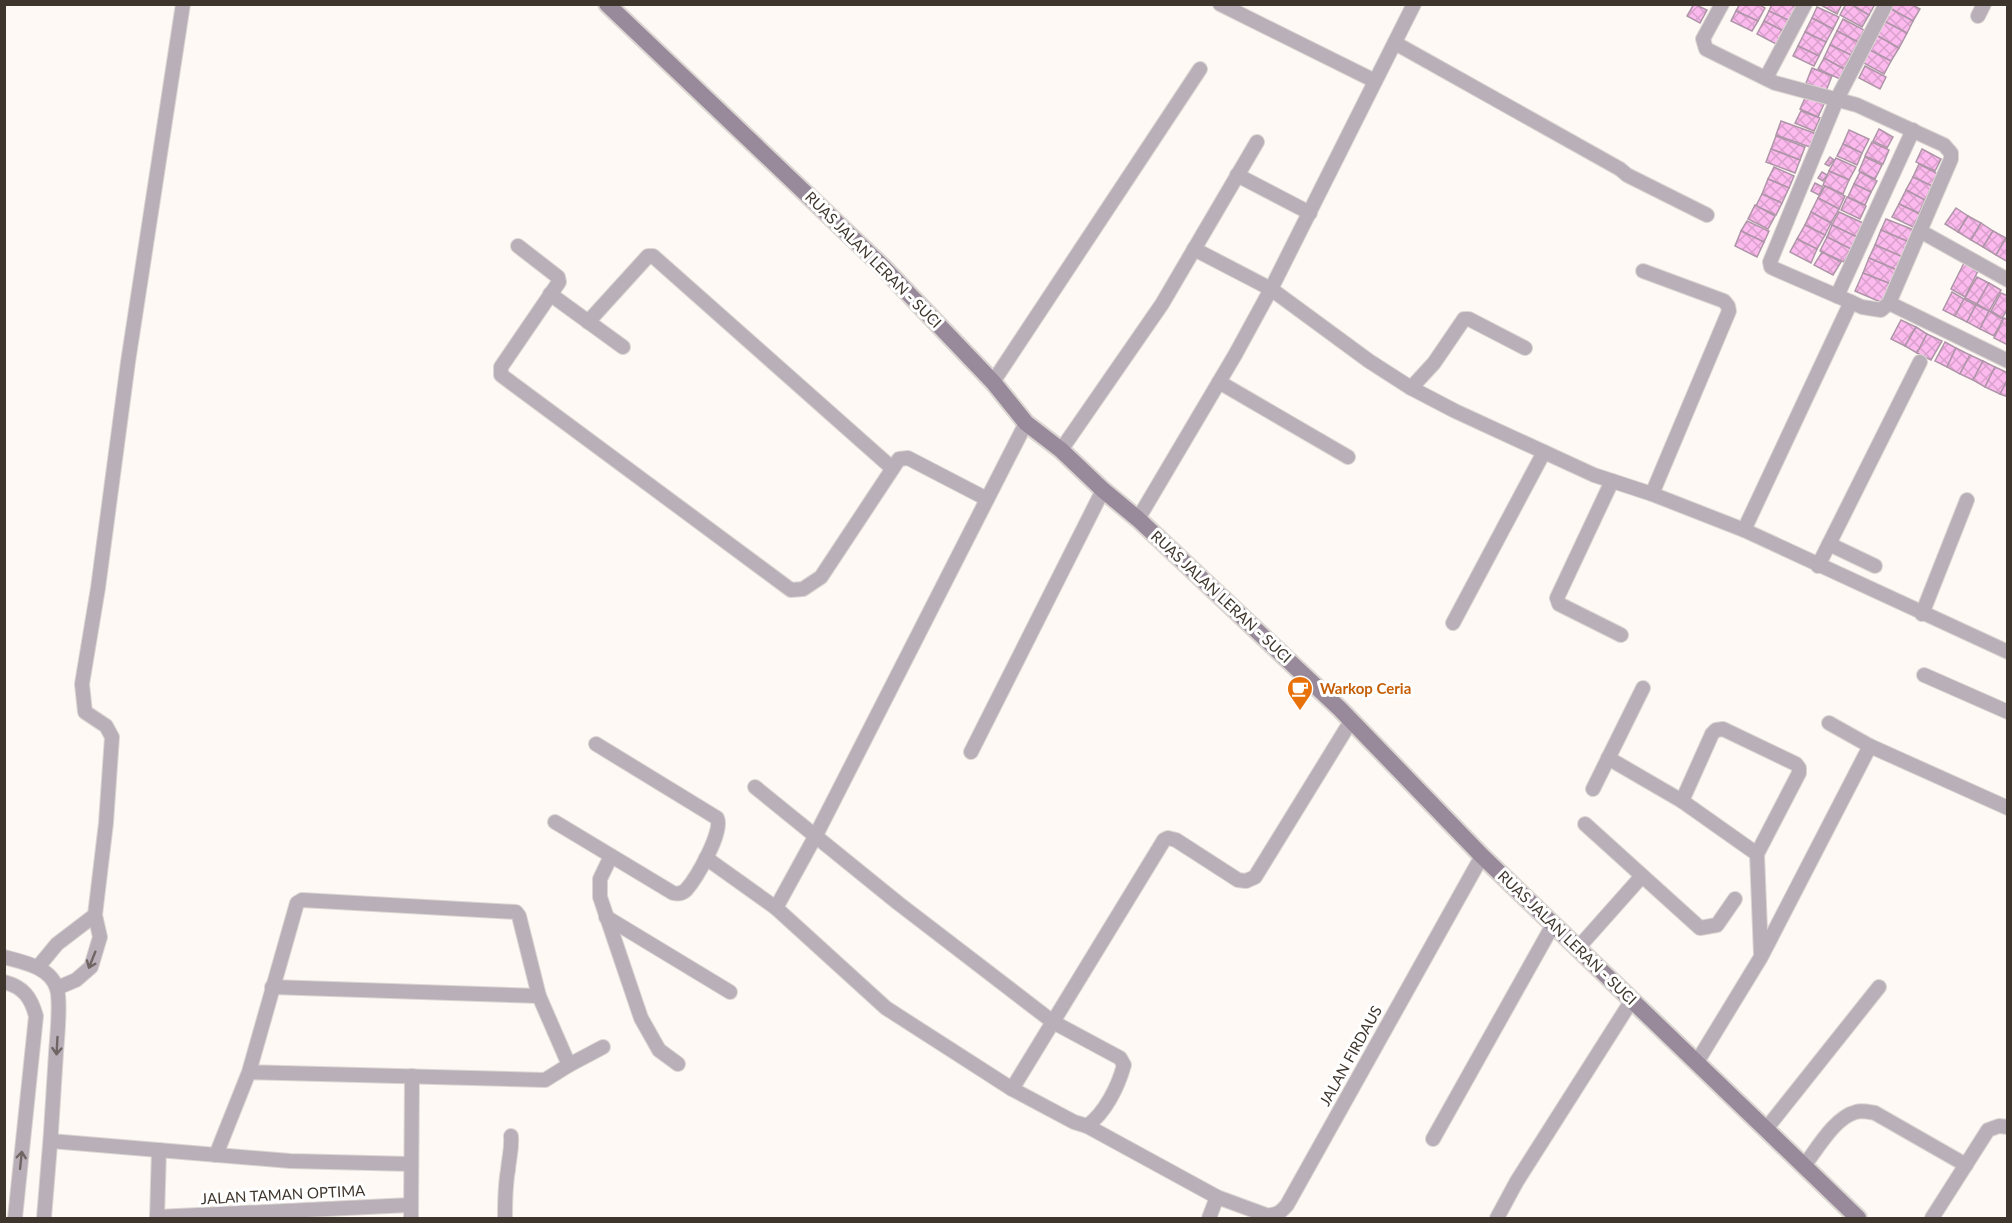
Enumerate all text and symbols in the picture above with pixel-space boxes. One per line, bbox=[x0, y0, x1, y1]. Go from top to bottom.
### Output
street label: RUAS JALAN LERAN - SUCI bbox=[802, 187, 946, 331]
street label: RUAS JALAN LERAN - SUCI bbox=[1148, 526, 1296, 666]
cafe icon: Warkop Ceria bbox=[1285, 674, 1315, 712]
place label: Warkop Ceria bbox=[1320, 679, 1411, 697]
street label: RUAS JALAN LERAN - SUCI bbox=[1495, 866, 1641, 1008]
one-way arrow bbox=[86, 950, 97, 968]
street label: JALAN FIRDAUS bbox=[1315, 1002, 1385, 1109]
one-way arrow bbox=[51, 1036, 62, 1056]
one-way arrow bbox=[16, 1151, 27, 1171]
street label: JALAN TAMAN OPTIMA bbox=[200, 1181, 366, 1207]

